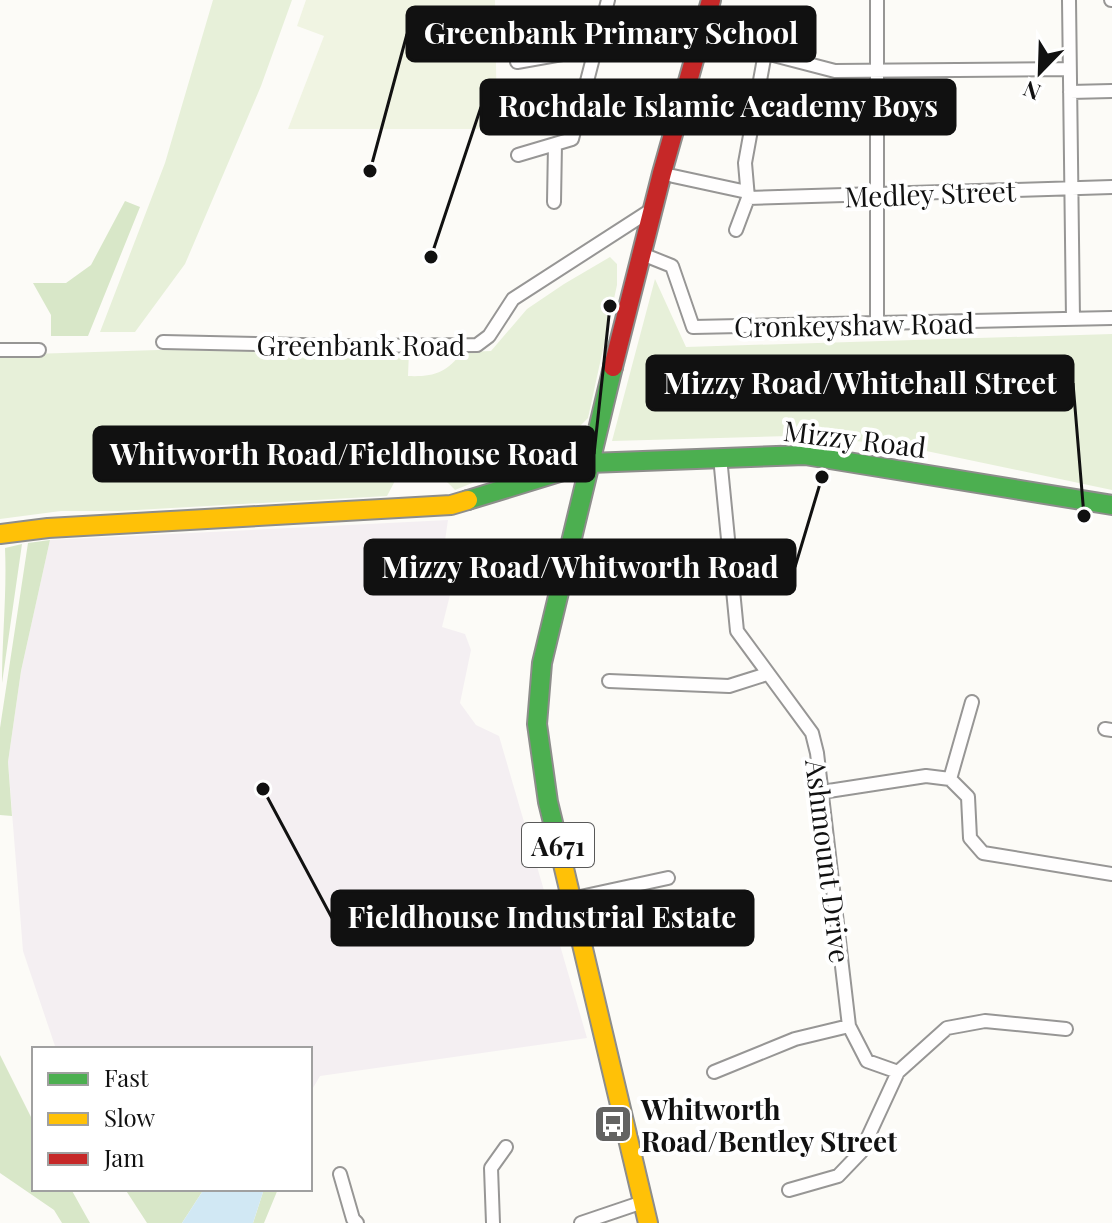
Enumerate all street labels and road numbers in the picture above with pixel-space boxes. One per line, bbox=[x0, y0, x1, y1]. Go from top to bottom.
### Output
street label: Medley Street bbox=[844, 171, 1017, 214]
street label: Cronkeyshaw Road bbox=[734, 303, 974, 345]
street label: Greenbank Road bbox=[257, 326, 465, 363]
street label: Mizzy Road bbox=[782, 411, 928, 465]
street label: Ashmount Drive bbox=[798, 756, 860, 965]
road number: A671 bbox=[522, 823, 594, 867]

